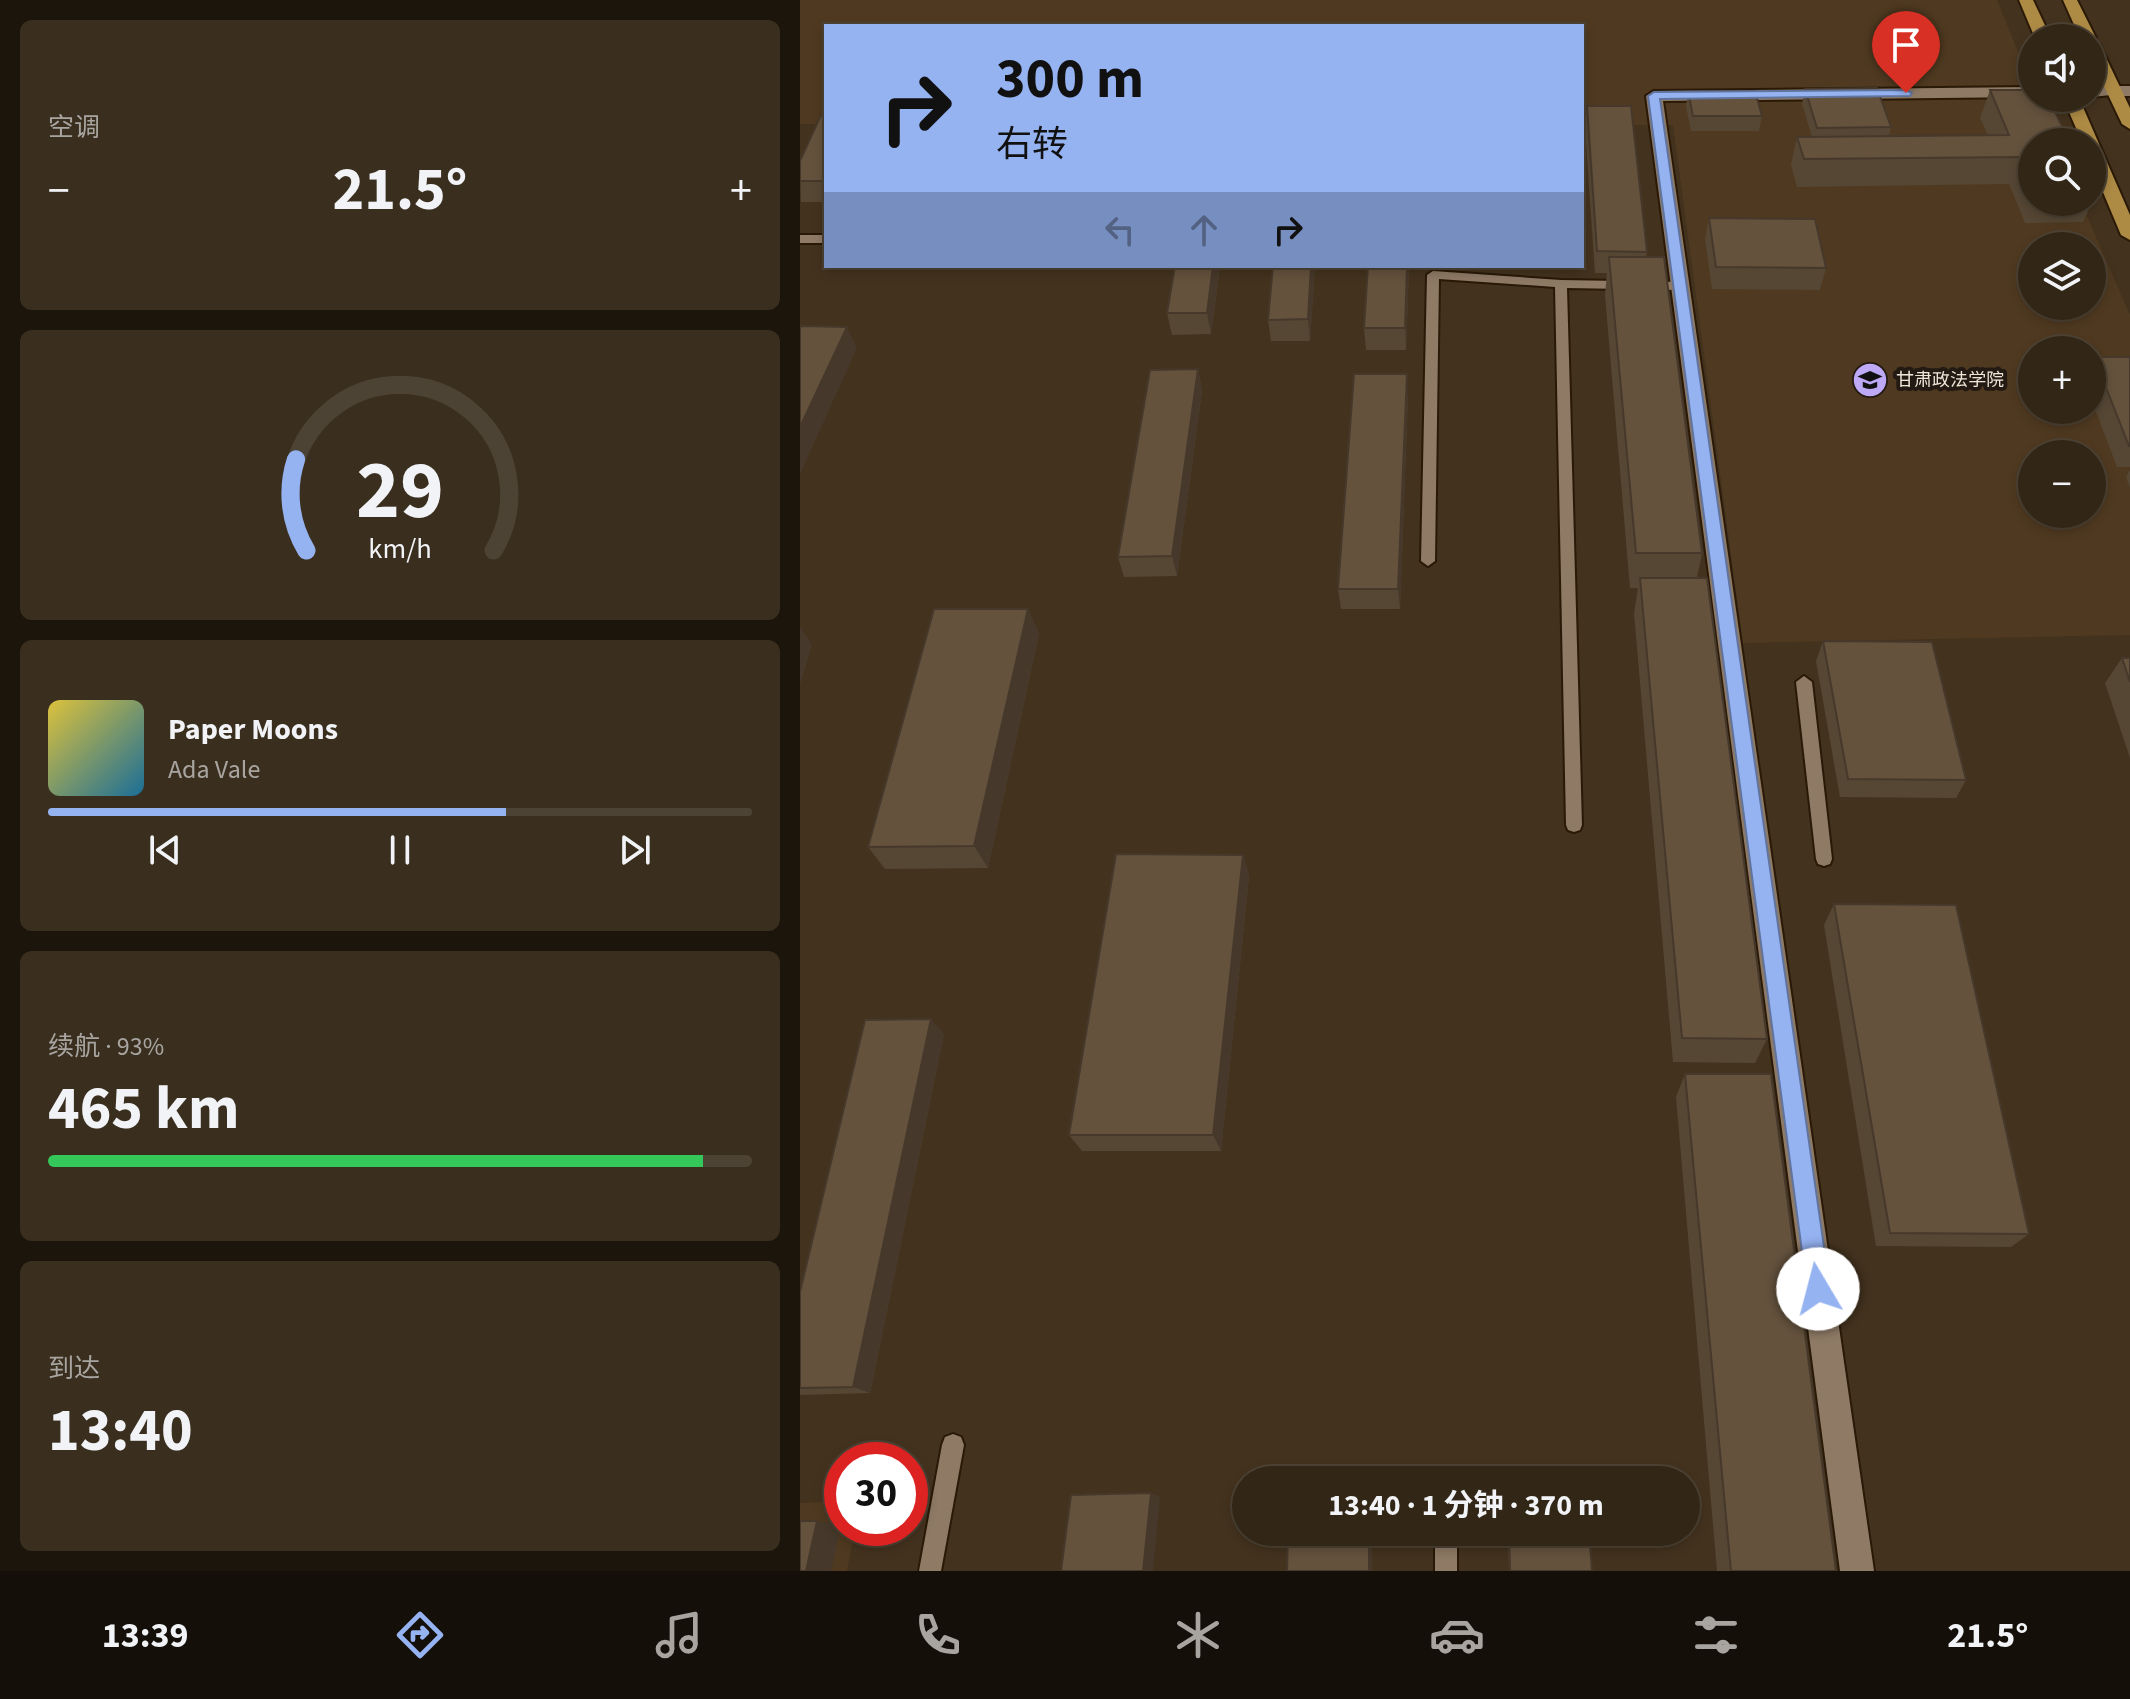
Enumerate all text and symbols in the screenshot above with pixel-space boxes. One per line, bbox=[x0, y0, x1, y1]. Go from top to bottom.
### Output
pin bbox=[1872, 11, 1940, 93]
icon: arrive bbox=[1884, 23, 1928, 67]
map controls bbox=[2018, 24, 2106, 528]
button: sound bbox=[2018, 24, 2106, 112]
text: 300 m bbox=[996, 40, 1144, 119]
icon: right bbox=[864, 56, 968, 160]
text: 空调 bbox=[48, 109, 100, 146]
text: 右转 bbox=[996, 119, 1068, 170]
button: search bbox=[2018, 128, 2106, 216]
text: 21.5° bbox=[333, 148, 467, 233]
text: − bbox=[48, 160, 70, 223]
text: + bbox=[730, 160, 752, 223]
icon: left bbox=[1098, 208, 1142, 252]
icon: ahead bbox=[1182, 208, 1226, 252]
icon: right bbox=[1266, 208, 1310, 252]
button: layers bbox=[2018, 232, 2106, 320]
button: + bbox=[2018, 336, 2106, 424]
school or university icon: 甘肃政法学院 bbox=[1851, 361, 1889, 399]
place label: 甘肃政法学院 bbox=[1896, 368, 2004, 393]
text: 29 bbox=[356, 432, 444, 550]
button: − bbox=[2018, 440, 2106, 528]
text: km/h bbox=[368, 529, 432, 569]
text: Paper Moons bbox=[168, 708, 338, 751]
text: Ada Vale bbox=[168, 751, 260, 788]
icon: previous bbox=[143, 828, 187, 872]
icon: pause bbox=[378, 828, 422, 872]
icon: next bbox=[613, 828, 657, 872]
text: 续航 · 93% bbox=[48, 1028, 164, 1065]
text: 465 km bbox=[48, 1067, 239, 1152]
position arrow bbox=[1776, 1247, 1860, 1331]
text: 到达 bbox=[48, 1350, 100, 1387]
text: 13:40 bbox=[48, 1389, 193, 1474]
speed limit sign: 30 bbox=[824, 1442, 928, 1546]
text: 13:40 · 1 分钟 · 370 m bbox=[1328, 1484, 1604, 1527]
icon: directions bbox=[392, 1607, 448, 1663]
icon: music bbox=[651, 1607, 707, 1663]
icon: phone bbox=[910, 1607, 966, 1663]
icon: climate bbox=[1170, 1607, 1226, 1663]
icon: car bbox=[1429, 1607, 1485, 1663]
icon: filters bbox=[1688, 1607, 1744, 1663]
text: 13:39 bbox=[102, 1610, 188, 1661]
text: 21.5° bbox=[1947, 1610, 2028, 1661]

